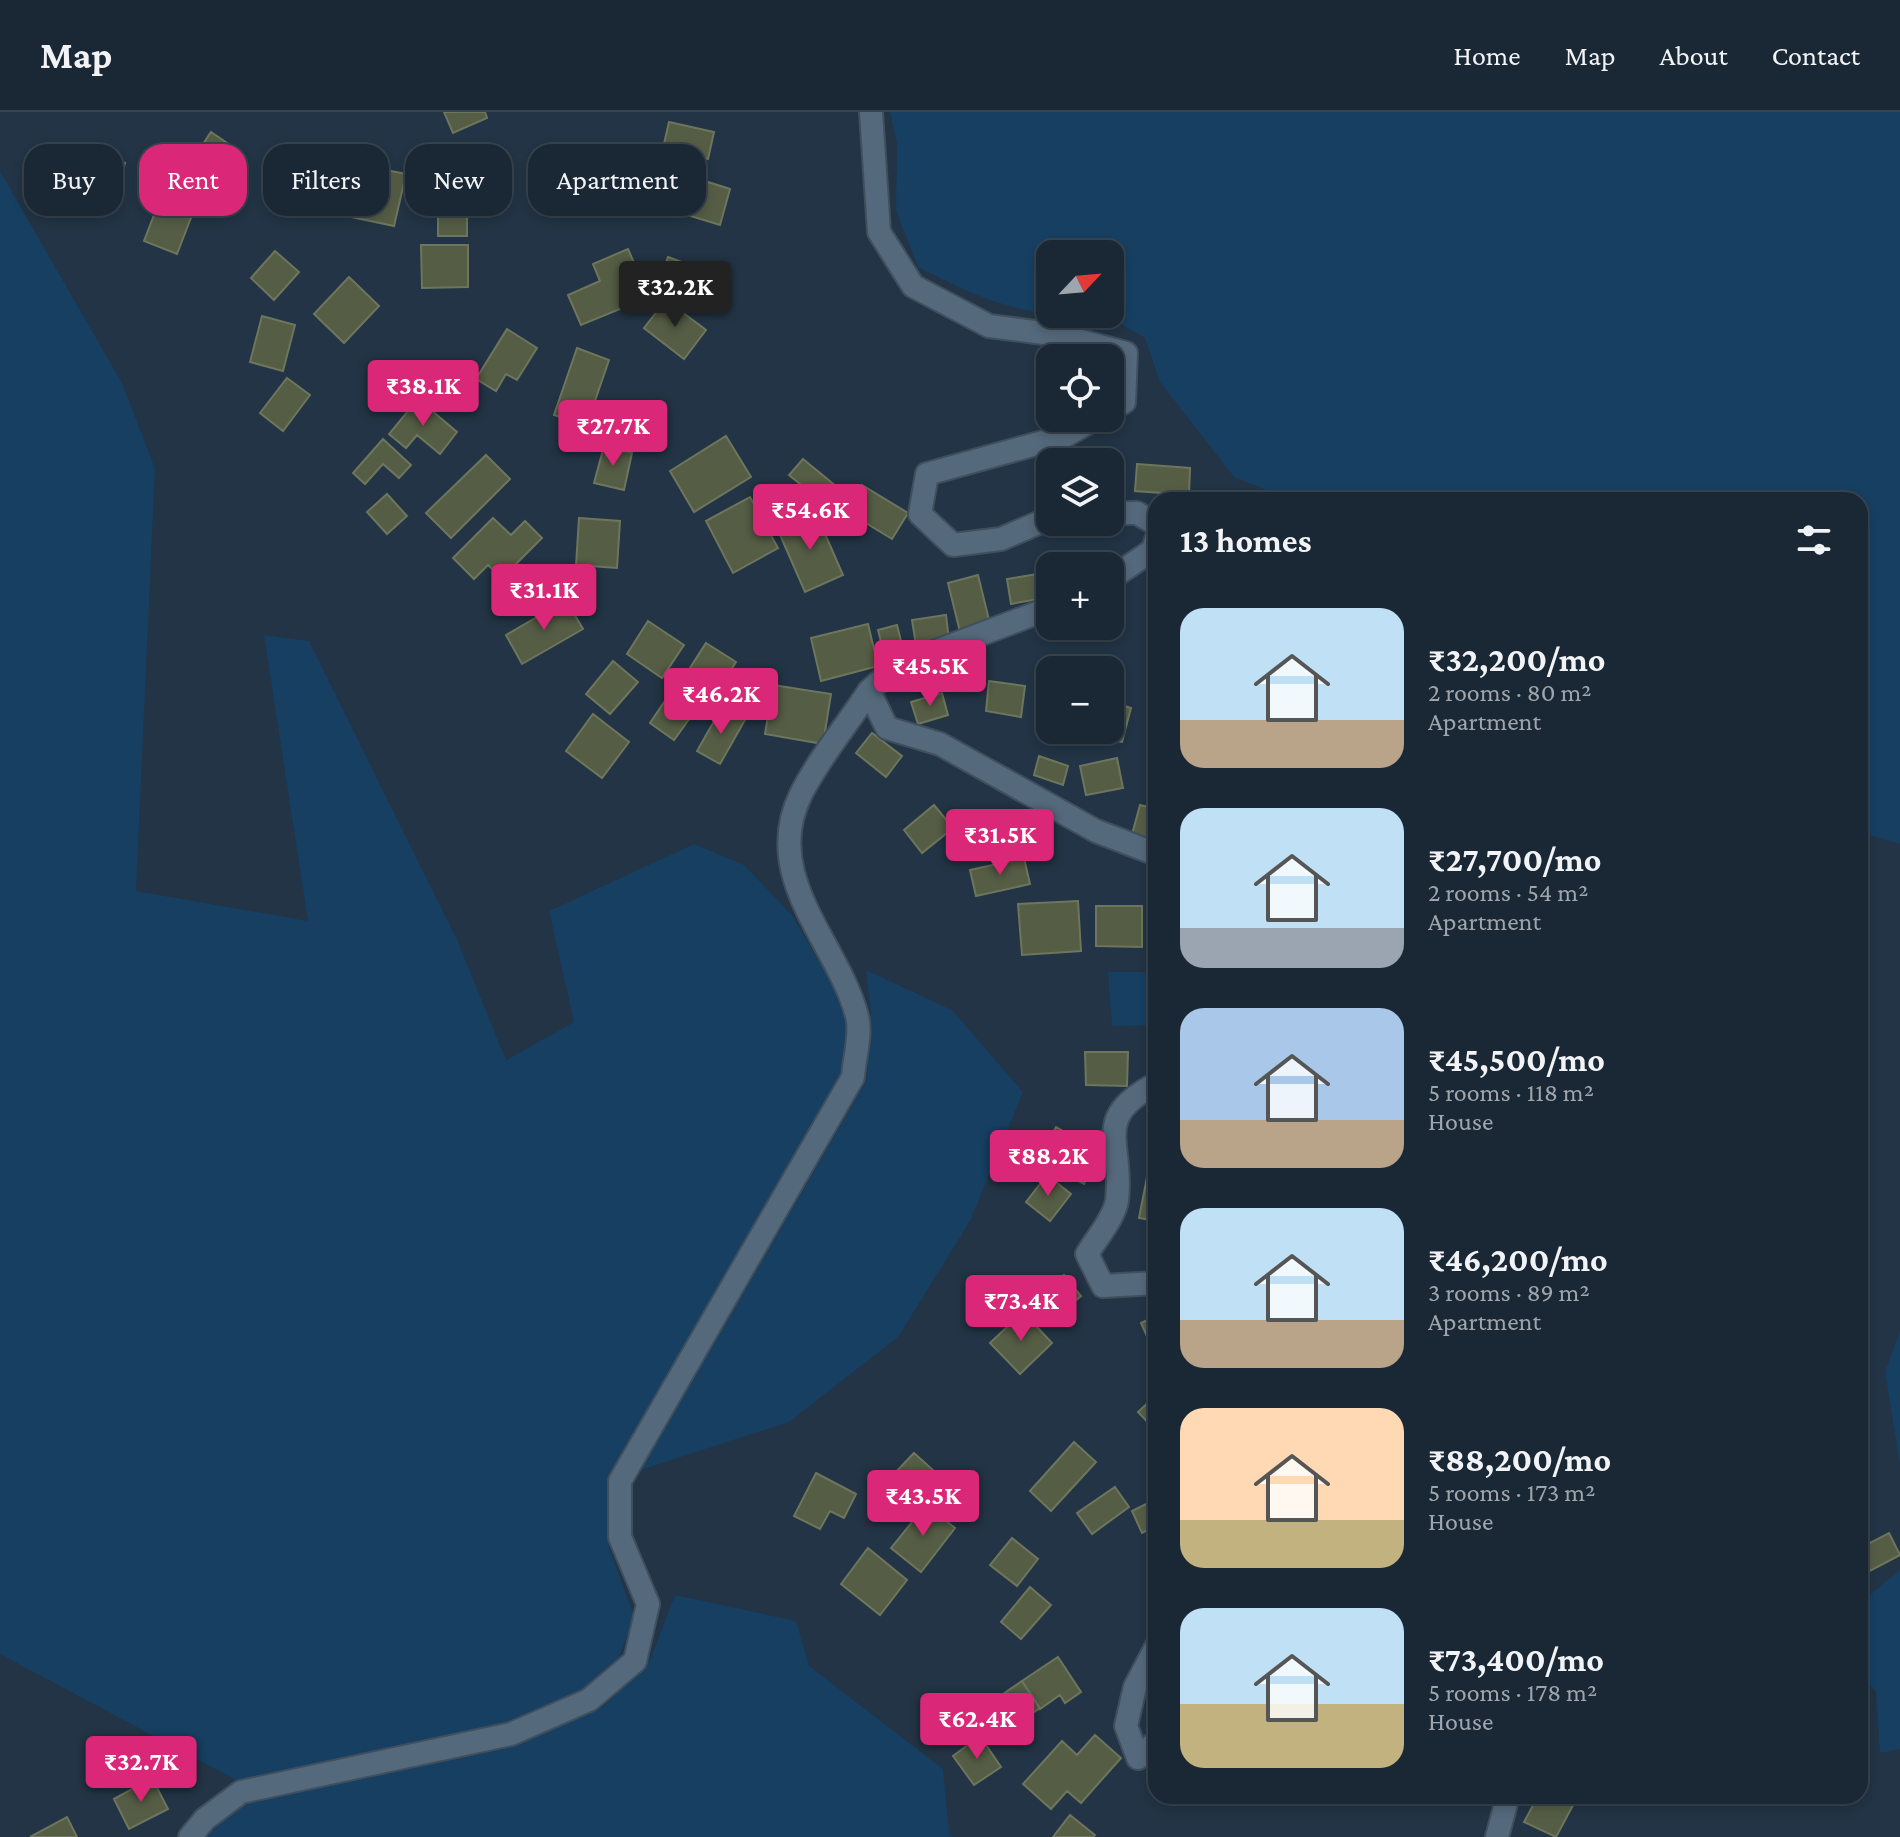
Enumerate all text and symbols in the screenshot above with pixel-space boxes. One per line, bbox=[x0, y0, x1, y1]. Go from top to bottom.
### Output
text: Map bbox=[40, 34, 113, 76]
text: Home bbox=[1454, 40, 1521, 71]
text: Map bbox=[1565, 40, 1616, 71]
text: About bbox=[1660, 40, 1728, 71]
text: Contact bbox=[1772, 40, 1860, 71]
chip: Buy bbox=[24, 144, 123, 216]
chip: Rent bbox=[139, 144, 247, 216]
chip: Filters bbox=[263, 144, 389, 216]
chip: New bbox=[405, 144, 512, 216]
chip: Apartment bbox=[528, 144, 706, 216]
north arrow bbox=[1036, 240, 1124, 328]
map controls bbox=[1036, 240, 1124, 744]
pin: ₹32.2K bbox=[610, 261, 740, 329]
text: ₹32.2K bbox=[637, 272, 713, 301]
button: locate bbox=[1036, 344, 1124, 432]
pin: ₹38.1K bbox=[358, 360, 488, 428]
text: ₹38.1K bbox=[386, 371, 460, 400]
pin: ₹27.7K bbox=[548, 400, 678, 468]
text: ₹27.7K bbox=[576, 411, 650, 440]
button: layers bbox=[1036, 448, 1124, 536]
pin: ₹54.6K bbox=[745, 484, 875, 552]
text: ₹54.6K bbox=[771, 495, 849, 524]
icon: filters bbox=[1792, 518, 1836, 562]
text: 13 homes bbox=[1180, 522, 1312, 559]
button: + bbox=[1036, 552, 1124, 640]
pin: ₹31.1K bbox=[479, 564, 609, 632]
text: ₹31.1K bbox=[509, 575, 579, 604]
pin: ₹45.5K bbox=[865, 640, 995, 708]
icon: home bbox=[1244, 640, 1340, 736]
text: ₹32,200/mo bbox=[1428, 641, 1606, 678]
text: ₹45.5K bbox=[892, 651, 968, 680]
button: − bbox=[1036, 656, 1124, 744]
pin: ₹46.2K bbox=[656, 668, 786, 736]
text: 2 rooms · 80 m² bbox=[1428, 678, 1591, 707]
text: ₹46.2K bbox=[682, 679, 760, 708]
text: Apartment bbox=[1428, 707, 1541, 736]
pin: ₹31.5K bbox=[935, 809, 1065, 877]
text: ₹31.5K bbox=[964, 820, 1036, 849]
icon: home bbox=[1244, 840, 1340, 936]
text: ₹27,700/mo bbox=[1428, 841, 1601, 878]
text: 2 rooms · 54 m² bbox=[1428, 878, 1588, 907]
text: Apartment bbox=[1428, 907, 1541, 936]
icon: home bbox=[1244, 1040, 1340, 1136]
text: ₹45,500/mo bbox=[1428, 1041, 1605, 1078]
text: 5 rooms · 118 m² bbox=[1428, 1078, 1594, 1107]
text: House bbox=[1428, 1107, 1493, 1136]
pin: ₹88.2K bbox=[983, 1130, 1113, 1198]
text: ₹88.2K bbox=[1008, 1141, 1088, 1170]
icon: home bbox=[1244, 1240, 1340, 1336]
text: ₹46,200/mo bbox=[1428, 1241, 1608, 1278]
pin: ₹73.4K bbox=[956, 1275, 1086, 1343]
text: 3 rooms · 89 m² bbox=[1428, 1278, 1590, 1307]
text: ₹73.4K bbox=[984, 1286, 1058, 1315]
text: Apartment bbox=[1428, 1307, 1541, 1336]
icon: home bbox=[1244, 1440, 1340, 1536]
text: ₹88,200/mo bbox=[1428, 1441, 1611, 1478]
pin: ₹43.5K bbox=[858, 1470, 988, 1538]
text: 5 rooms · 173 m² bbox=[1428, 1478, 1595, 1507]
text: ₹43.5K bbox=[885, 1481, 961, 1510]
text: House bbox=[1428, 1507, 1493, 1536]
icon: home bbox=[1244, 1640, 1340, 1736]
text: ₹73,400/mo bbox=[1428, 1641, 1604, 1678]
text: 5 rooms · 178 m² bbox=[1428, 1678, 1597, 1707]
pin: ₹62.4K bbox=[912, 1693, 1042, 1761]
text: ₹62.4K bbox=[938, 1704, 1016, 1733]
text: House bbox=[1428, 1707, 1493, 1736]
pin: ₹32.7K bbox=[76, 1736, 206, 1804]
text: ₹32.7K bbox=[104, 1747, 178, 1776]

